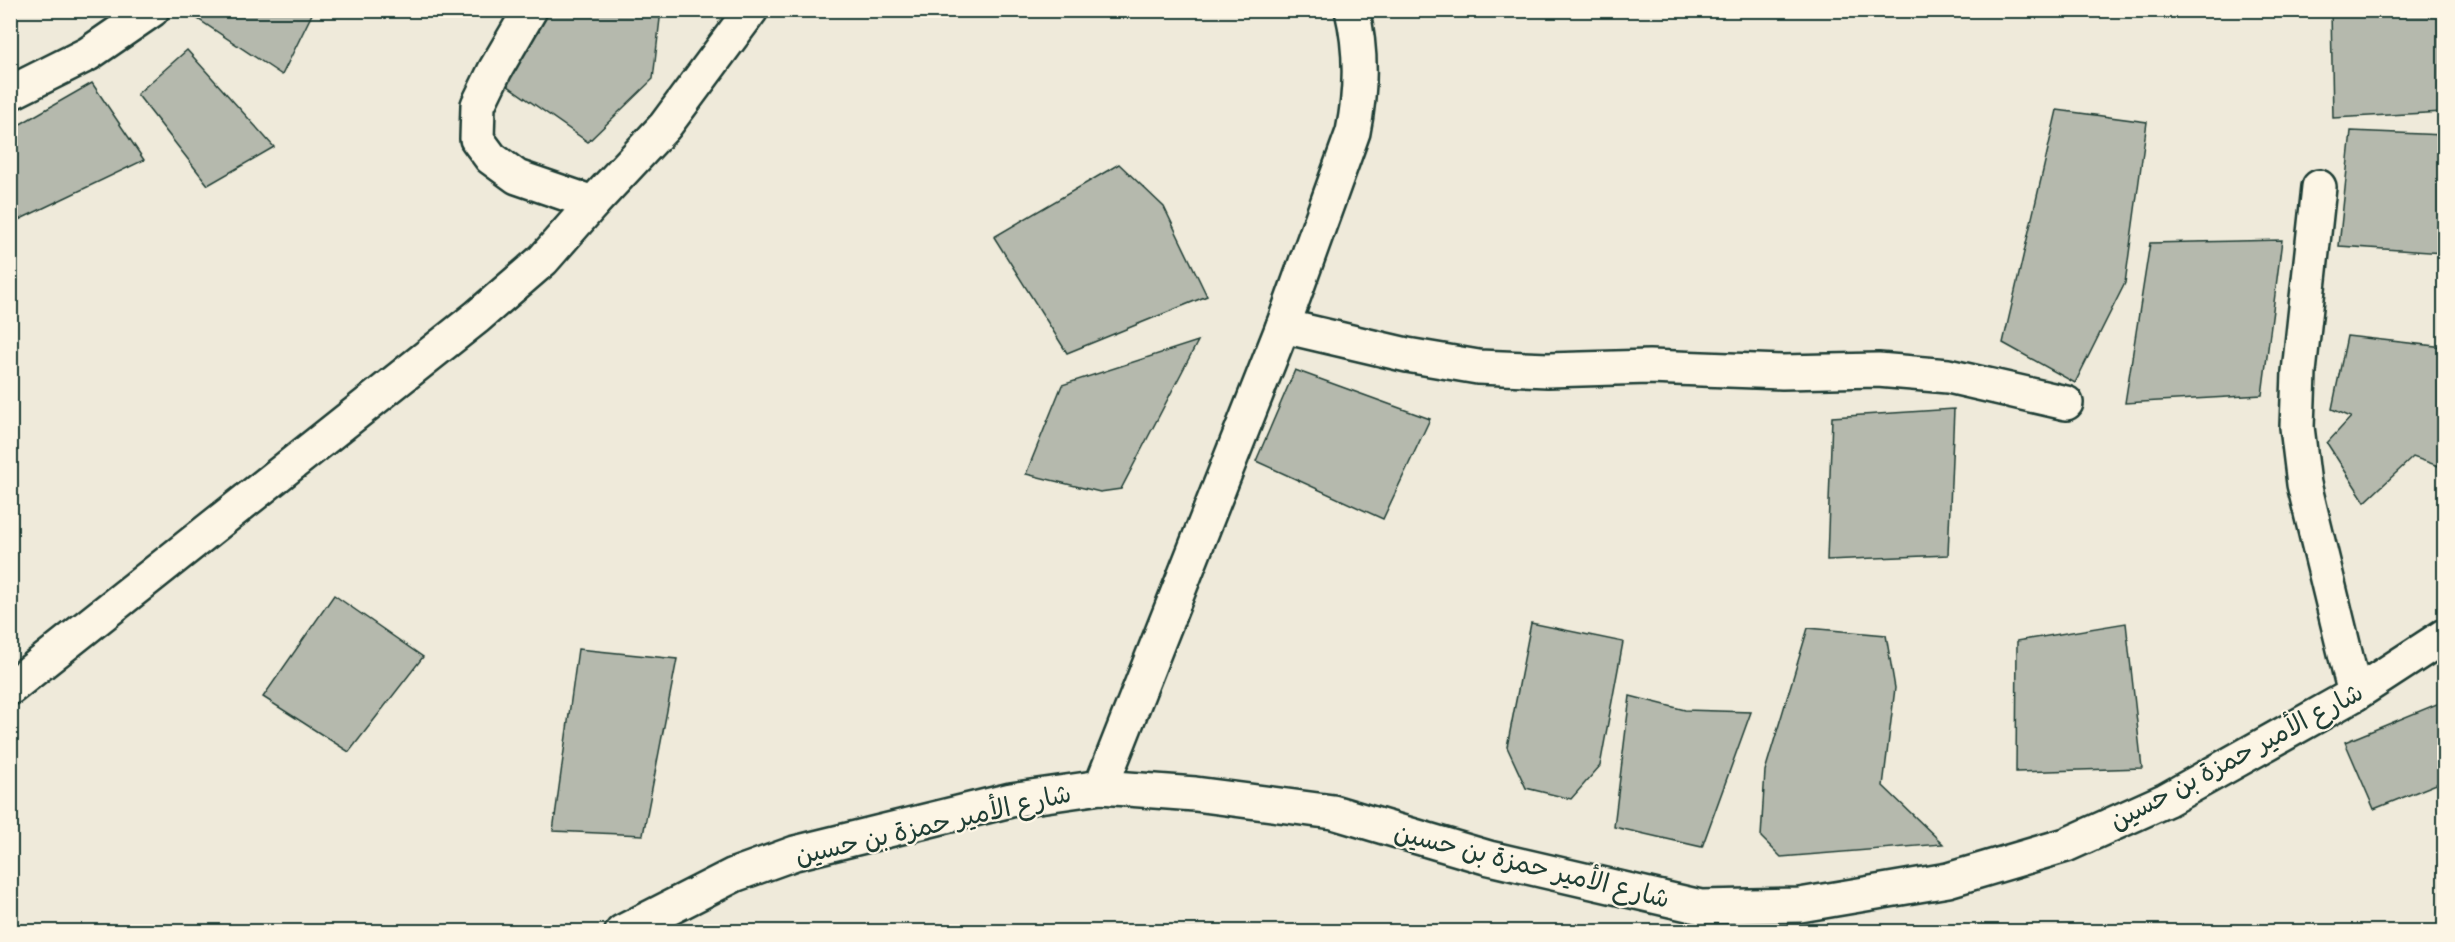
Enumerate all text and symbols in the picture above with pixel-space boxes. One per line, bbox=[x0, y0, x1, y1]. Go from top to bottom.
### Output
street label: شارع الأمير حمزة بن حسين bbox=[2103, 674, 2369, 838]
street label: شارع الأمير حمزة بن حسين bbox=[791, 775, 1075, 873]
street label: شارع الأمير حمزة بن حسين bbox=[1391, 813, 1673, 917]

